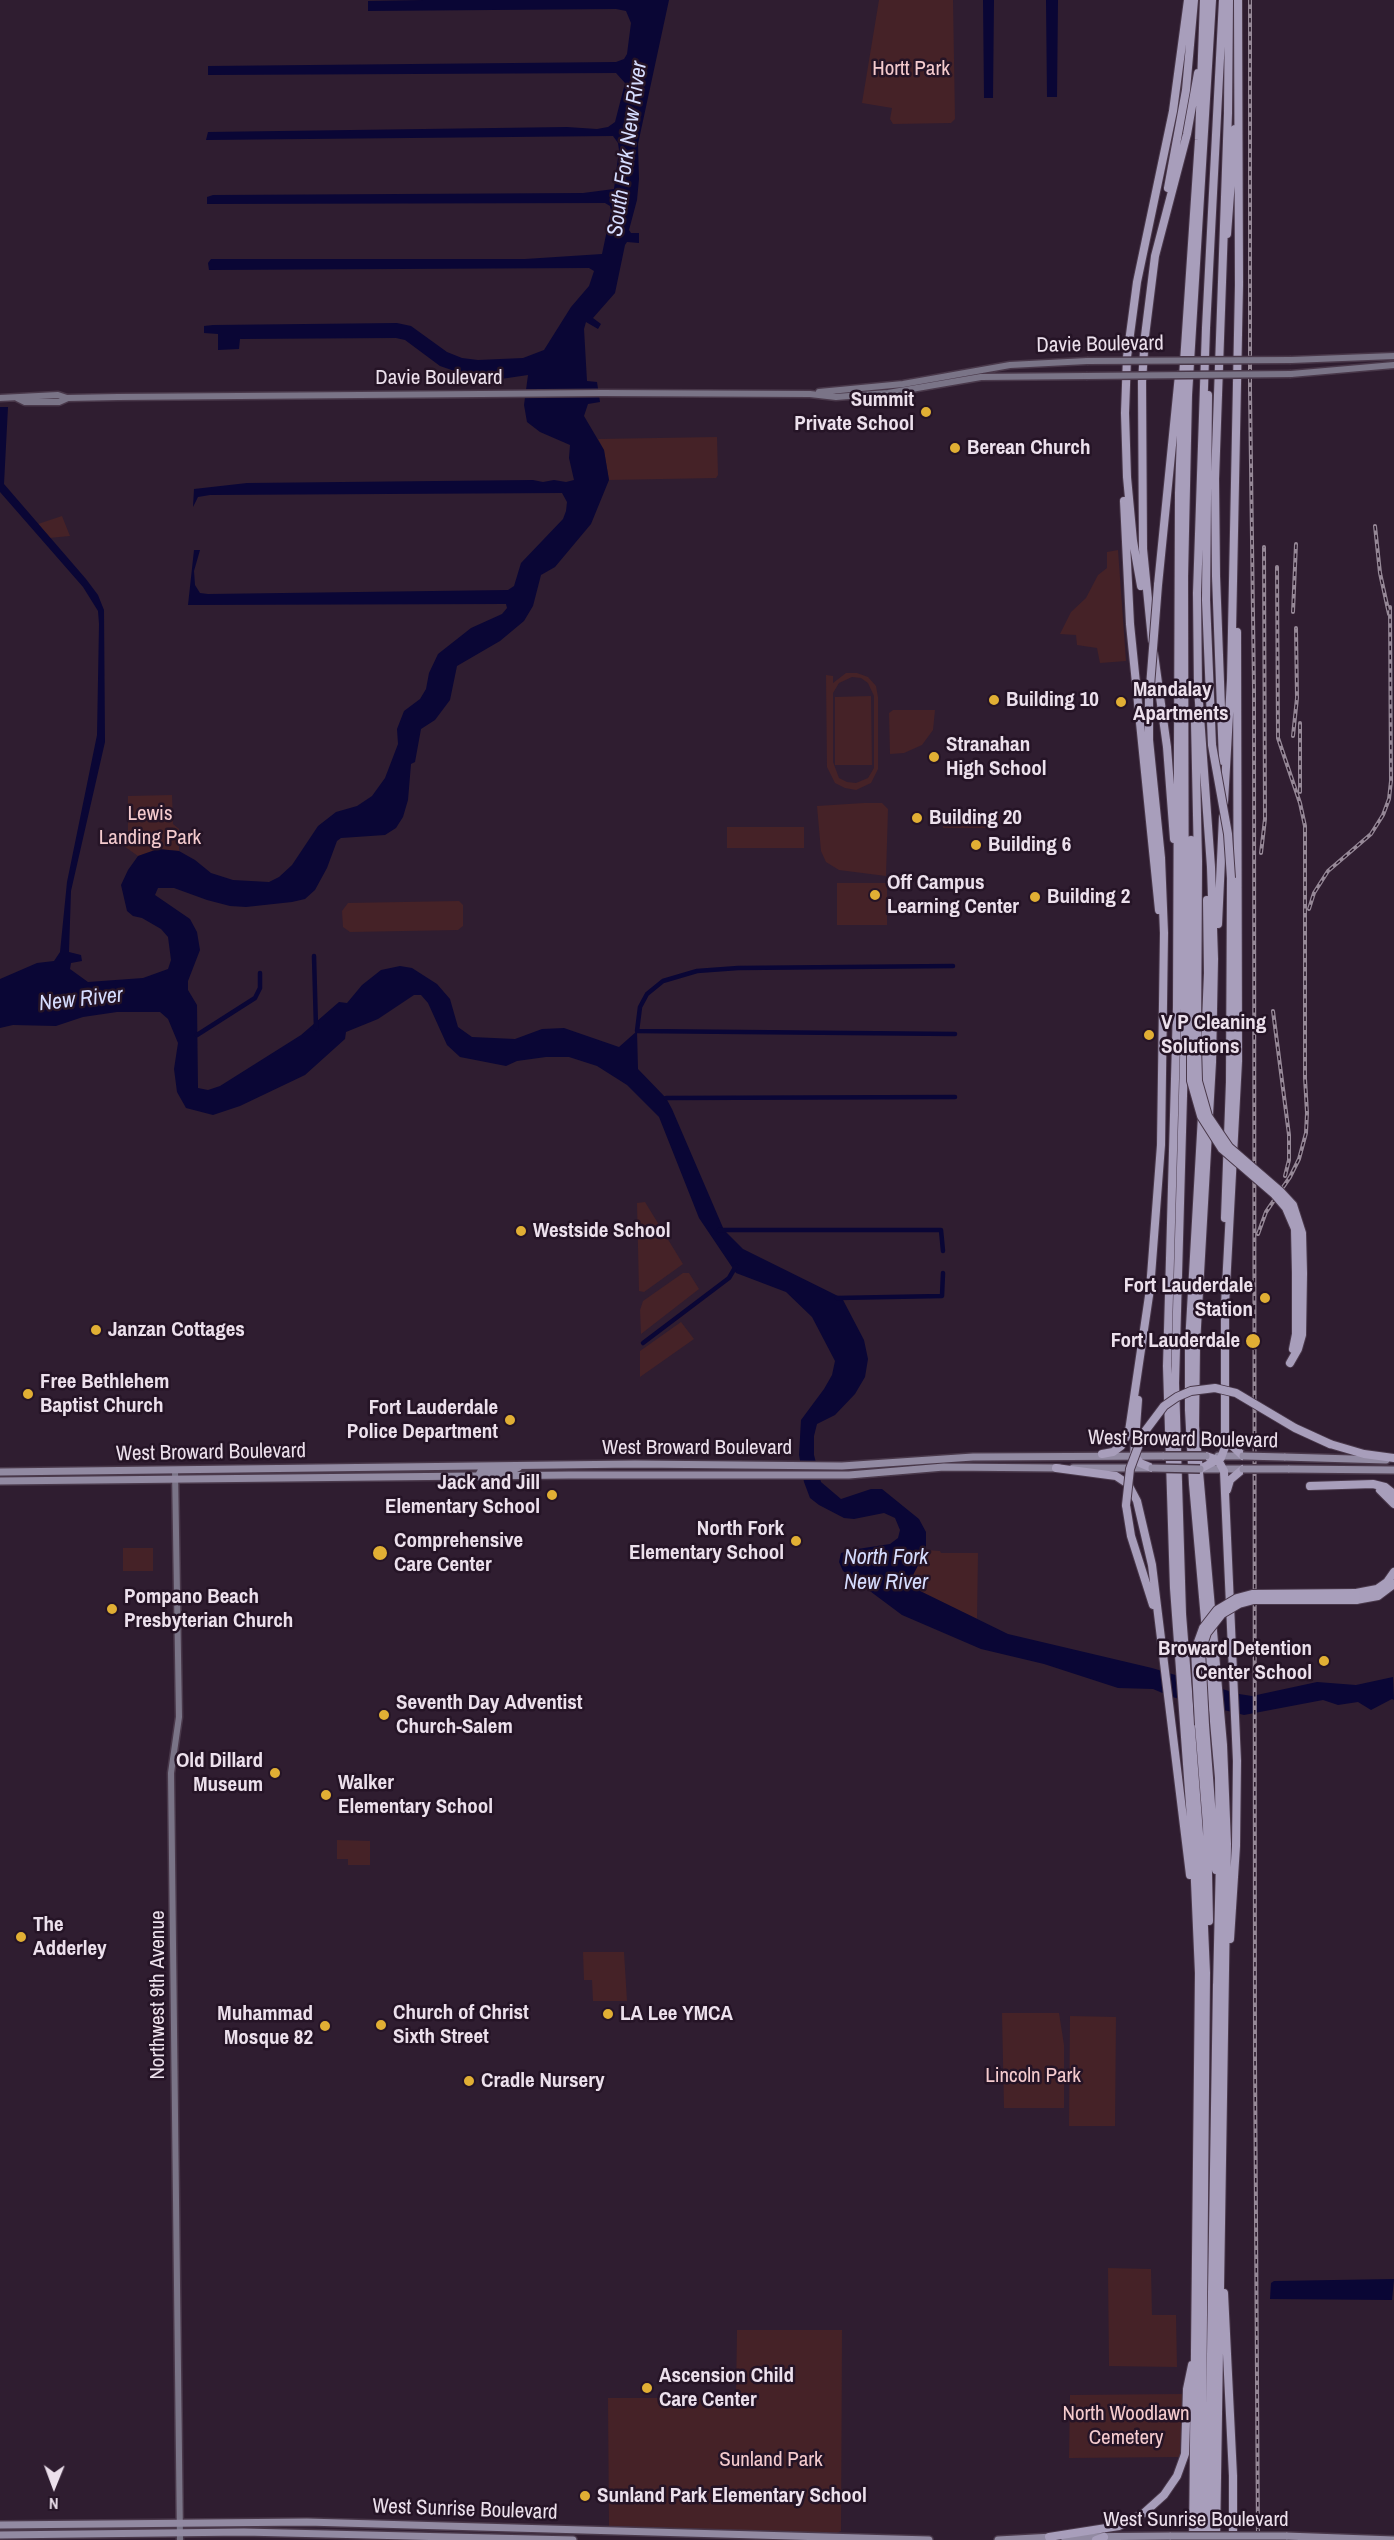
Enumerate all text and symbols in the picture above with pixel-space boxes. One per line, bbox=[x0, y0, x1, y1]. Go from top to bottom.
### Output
park label: Hortt Park bbox=[872, 56, 950, 82]
water label: South Fork New River bbox=[603, 60, 653, 238]
street label: Davie Boulevard bbox=[1036, 331, 1164, 359]
street label: Davie Boulevard bbox=[375, 365, 503, 391]
place label: Summit Private School bbox=[794, 387, 914, 437]
marker: Summit Private School bbox=[919, 405, 933, 419]
place label: Berean Church bbox=[967, 435, 1090, 461]
marker: Berean Church bbox=[948, 441, 962, 455]
place label: Mandalay Apartments bbox=[1133, 677, 1229, 727]
place label: Building 10 bbox=[1006, 687, 1099, 713]
marker: Building 10 bbox=[987, 693, 1001, 707]
marker: Mandalay Apartments bbox=[1114, 695, 1128, 709]
place label: Stranahan High School bbox=[946, 732, 1046, 782]
marker: Stranahan High School bbox=[927, 750, 941, 764]
park label: Lewis Landing Park bbox=[99, 801, 201, 851]
place label: Building 20 bbox=[929, 805, 1022, 831]
marker: Building 20 bbox=[910, 811, 924, 825]
place label: Building 6 bbox=[988, 832, 1071, 858]
marker: Building 6 bbox=[969, 838, 983, 852]
place label: Off Campus Learning Center bbox=[887, 870, 1019, 920]
place label: Building 2 bbox=[1047, 884, 1130, 910]
marker: Off Campus Learning Center bbox=[868, 888, 882, 902]
marker: Building 2 bbox=[1028, 890, 1042, 904]
water label: New River bbox=[38, 982, 124, 1018]
place label: V P Cleaning Solutions bbox=[1161, 1010, 1266, 1060]
marker: V P Cleaning Solutions bbox=[1142, 1028, 1156, 1042]
place label: Westside School bbox=[533, 1218, 671, 1244]
marker: Westside School bbox=[514, 1224, 528, 1238]
place label: Fort Lauderdale Station bbox=[1124, 1273, 1253, 1323]
marker: Fort Lauderdale Station bbox=[1258, 1291, 1272, 1305]
place label: Janzan Cottages bbox=[108, 1317, 245, 1343]
marker: Janzan Cottages bbox=[89, 1323, 103, 1337]
place label: Fort Lauderdale bbox=[1111, 1328, 1240, 1354]
marker: Fort Lauderdale bbox=[1244, 1332, 1262, 1350]
place label: Free Bethlehem Baptist Church bbox=[40, 1369, 169, 1419]
marker: Free Bethlehem Baptist Church bbox=[21, 1387, 35, 1401]
place label: Fort Lauderdale Police Department bbox=[347, 1395, 498, 1445]
marker: Fort Lauderdale Police Department bbox=[503, 1413, 517, 1427]
street label: West Broward Boulevard bbox=[1088, 1426, 1278, 1454]
street label: West Broward Boulevard bbox=[602, 1435, 792, 1461]
street label: West Broward Boulevard bbox=[116, 1439, 306, 1467]
place label: Jack and Jill Elementary School bbox=[385, 1470, 540, 1520]
marker: Jack and Jill Elementary School bbox=[545, 1488, 559, 1502]
place label: North Fork Elementary School bbox=[629, 1516, 784, 1566]
place label: Comprehensive Care Center bbox=[394, 1528, 523, 1578]
marker: North Fork Elementary School bbox=[789, 1534, 803, 1548]
marker: Comprehensive Care Center bbox=[371, 1544, 389, 1562]
water label: North Fork New River bbox=[844, 1545, 928, 1597]
place label: Pompano Beach Presbyterian Church bbox=[124, 1584, 293, 1634]
marker: Pompano Beach Presbyterian Church bbox=[105, 1602, 119, 1616]
place label: Broward Detention Center School bbox=[1158, 1636, 1312, 1686]
marker: Broward Detention Center School bbox=[1317, 1654, 1331, 1668]
place label: Seventh Day Adventist Church-Salem bbox=[396, 1690, 583, 1740]
marker: Seventh Day Adventist Church-Salem bbox=[377, 1708, 391, 1722]
place label: Old Dillard Museum bbox=[176, 1748, 263, 1798]
marker: Old Dillard Museum bbox=[268, 1766, 282, 1780]
place label: Walker Elementary School bbox=[338, 1770, 493, 1820]
marker: Walker Elementary School bbox=[319, 1788, 333, 1802]
street label: Northwest 9th Avenue bbox=[145, 1910, 171, 2080]
place label: The Adderley bbox=[33, 1912, 107, 1962]
marker: The Adderley bbox=[14, 1930, 28, 1944]
place label: Church of Christ Sixth Street bbox=[393, 2000, 529, 2050]
place label: Muhammad Mosque 82 bbox=[217, 2001, 313, 2051]
place label: LA Lee YMCA bbox=[620, 2001, 733, 2027]
marker: LA Lee YMCA bbox=[601, 2007, 615, 2021]
marker: Church of Christ Sixth Street bbox=[374, 2018, 388, 2032]
marker: Muhammad Mosque 82 bbox=[318, 2019, 332, 2033]
park label: Lincoln Park bbox=[985, 2063, 1081, 2089]
place label: Cradle Nursery bbox=[481, 2068, 604, 2094]
marker: Cradle Nursery bbox=[462, 2074, 476, 2088]
place label: Ascension Child Care Center bbox=[659, 2363, 794, 2413]
marker: Ascension Child Care Center bbox=[640, 2381, 654, 2395]
park label: North Woodlawn Cemetery bbox=[1063, 2401, 1189, 2451]
park label: Sunland Park bbox=[719, 2447, 823, 2473]
north arrow bbox=[24, 2456, 84, 2516]
place label: Sunland Park Elementary School bbox=[597, 2483, 867, 2509]
marker: Sunland Park Elementary School bbox=[578, 2489, 592, 2503]
text: N bbox=[49, 2493, 59, 2515]
street label: West Sunrise Boulevard bbox=[372, 2494, 558, 2526]
street label: West Sunrise Boulevard bbox=[1103, 2507, 1289, 2533]

